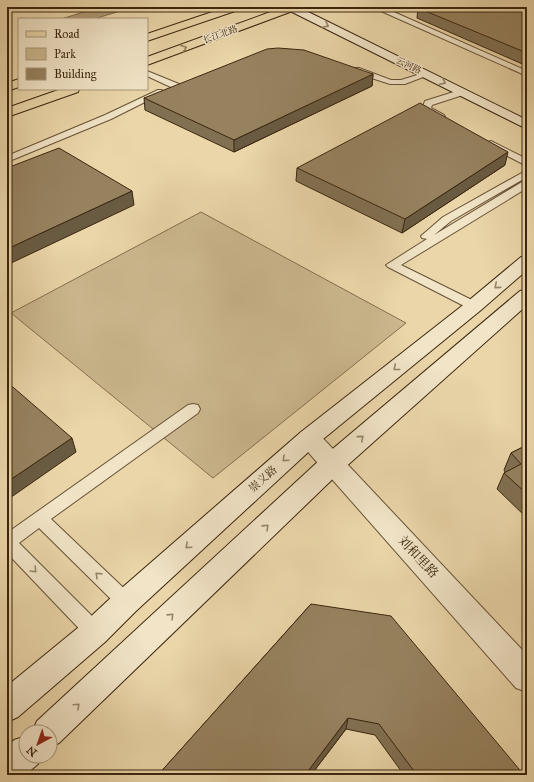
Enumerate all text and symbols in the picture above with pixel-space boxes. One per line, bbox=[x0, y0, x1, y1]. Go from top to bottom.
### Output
legend bbox=[18, 18, 148, 90]
one-way arrow bbox=[322, 20, 330, 28]
street label: 长江北路 bbox=[201, 23, 239, 45]
text: Road bbox=[54, 27, 80, 41]
one-way arrow bbox=[180, 44, 187, 52]
text: Park bbox=[54, 47, 76, 61]
street label: 云河路 bbox=[394, 54, 424, 76]
text: Building bbox=[54, 67, 97, 82]
one-way arrow bbox=[439, 77, 447, 85]
one-way arrow bbox=[495, 282, 502, 289]
one-way arrow bbox=[394, 364, 401, 371]
one-way arrow bbox=[356, 436, 364, 443]
one-way arrow bbox=[282, 455, 290, 462]
street label: 崇义路 bbox=[246, 463, 280, 495]
one-way arrow bbox=[261, 524, 269, 532]
street label: 刘和里路 bbox=[394, 533, 442, 581]
one-way arrow bbox=[185, 541, 193, 549]
one-way arrow bbox=[29, 565, 37, 573]
one-way arrow bbox=[95, 572, 103, 580]
one-way arrow bbox=[166, 614, 174, 621]
one-way arrow bbox=[72, 703, 80, 711]
north arrow bbox=[18, 724, 58, 764]
text: N bbox=[24, 743, 40, 759]

